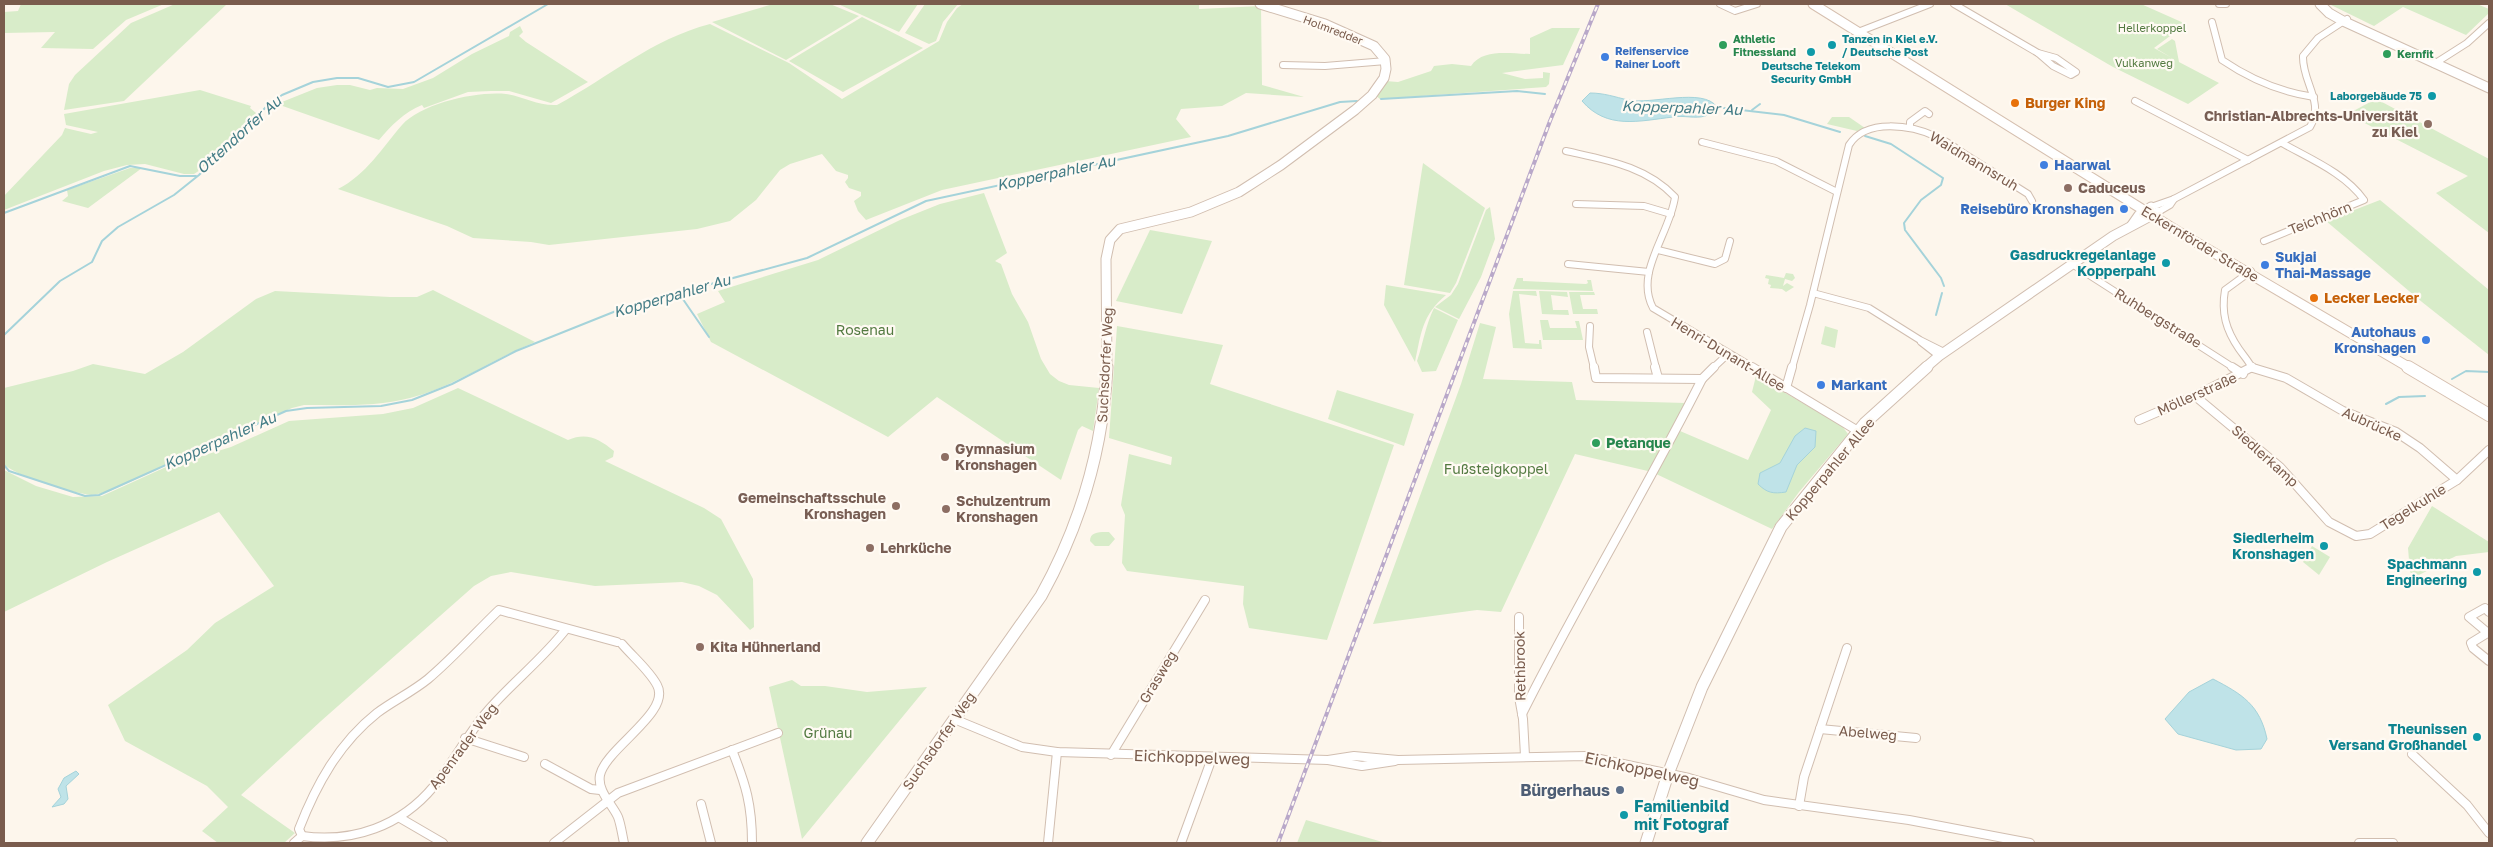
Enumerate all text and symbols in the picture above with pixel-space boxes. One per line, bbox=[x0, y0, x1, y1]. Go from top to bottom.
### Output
street label: Holmredder bbox=[1301, 12, 1366, 47]
park label: Hellerkoppel bbox=[2118, 21, 2187, 34]
place label: Athletic Fitnessland bbox=[1733, 32, 1796, 58]
place label: Tanzen in Kiel e.V. / Deutsche Post bbox=[1842, 32, 1938, 58]
marker: Athletic Fitnessland bbox=[1717, 39, 1729, 51]
marker: Tanzen in Kiel e.V. / Deutsche Post bbox=[1826, 39, 1838, 51]
place label: Reifenservice Rainer Looft bbox=[1615, 44, 1689, 70]
marker: Deutsche Telekom Security GmbH bbox=[1805, 46, 1817, 58]
place label: Kernfit bbox=[2397, 47, 2434, 60]
marker: Kernfit bbox=[2381, 48, 2393, 60]
marker: Reifenservice Rainer Looft bbox=[1599, 51, 1611, 63]
park label: Vulkanweg bbox=[2115, 56, 2173, 69]
place label: Deutsche Telekom Security GmbH bbox=[1762, 59, 1861, 85]
place label: Laborgebäude 75 bbox=[2330, 89, 2422, 102]
marker: Laborgebäude 75 bbox=[2426, 90, 2438, 102]
water label: Ottendorfer Au bbox=[192, 91, 285, 177]
place label: Burger King bbox=[2025, 94, 2105, 111]
water label: Kopperpahler Au bbox=[1621, 96, 1744, 118]
marker: Burger King bbox=[2009, 97, 2021, 109]
place label: Christian-Albrechts-Universität zu Kiel bbox=[2204, 107, 2418, 140]
marker: Christian-Albrechts-Universität zu Kiel bbox=[2422, 118, 2434, 130]
street label: Waidmannsruh bbox=[1927, 127, 2022, 194]
water label: Kopperpahler Au bbox=[995, 150, 1118, 193]
place label: Haarwal bbox=[2054, 156, 2111, 173]
marker: Haarwal bbox=[2038, 159, 2050, 171]
place label: Caduceus bbox=[2078, 179, 2146, 196]
marker: Caduceus bbox=[2062, 182, 2074, 194]
street label: Teichhörn bbox=[2286, 197, 2354, 238]
place label: Reisebüro Kronshagen bbox=[1960, 200, 2114, 217]
street label: Eckernförder Straße bbox=[2138, 202, 2262, 285]
marker: Reisebüro Kronshagen bbox=[2118, 203, 2130, 215]
place label: Gasdruckregelanlage Kopperpahl bbox=[2010, 246, 2156, 279]
place label: Sukjai Thai-Massage bbox=[2275, 248, 2371, 281]
marker: Gasdruckregelanlage Kopperpahl bbox=[2160, 257, 2172, 269]
marker: Sukjai Thai-Massage bbox=[2259, 259, 2271, 271]
water label: Kopperpahler Au bbox=[611, 269, 733, 320]
street label: Ruhbergstraße bbox=[2112, 284, 2205, 351]
place label: Lecker Lecker bbox=[2324, 289, 2420, 306]
marker: Lecker Lecker bbox=[2308, 292, 2320, 304]
street label: Suchsdorfer Weg bbox=[1093, 307, 1116, 423]
street label: Henri-Dunant-Allee bbox=[1668, 313, 1788, 394]
park label: Rosenau bbox=[836, 321, 894, 338]
place label: Autohaus Kronshagen bbox=[2334, 323, 2416, 356]
marker: Autohaus Kronshagen bbox=[2420, 334, 2432, 346]
street label: Möllerstraße bbox=[2154, 368, 2239, 419]
place label: Markant bbox=[1831, 376, 1888, 393]
marker: Markant bbox=[1815, 379, 1827, 391]
street label: Aubrücke bbox=[2340, 403, 2405, 444]
water label: Kopperpahler Au bbox=[161, 407, 279, 473]
street label: Kopperpahler Allee bbox=[1782, 414, 1878, 524]
street label: Siedlerkamp bbox=[2228, 421, 2302, 490]
place label: Petanque bbox=[1606, 434, 1671, 451]
marker: Petanque bbox=[1590, 437, 1602, 449]
place label: Gymnasium Kronshagen bbox=[955, 440, 1037, 473]
marker: Gymnasium Kronshagen bbox=[939, 451, 951, 463]
park label: Fußsteigkoppel bbox=[1444, 460, 1548, 477]
street label: Tegelkuhle bbox=[2377, 480, 2449, 533]
place label: Gemeinschaftsschule Kronshagen bbox=[738, 489, 886, 522]
place label: Schulzentrum Kronshagen bbox=[956, 492, 1051, 525]
marker: Gemeinschaftsschule Kronshagen bbox=[890, 500, 902, 512]
marker: Schulzentrum Kronshagen bbox=[940, 503, 952, 515]
place label: Siedlerheim Kronshagen bbox=[2232, 529, 2314, 562]
place label: Lehrküche bbox=[880, 539, 951, 556]
marker: Siedlerheim Kronshagen bbox=[2318, 540, 2330, 552]
marker: Lehrküche bbox=[864, 542, 876, 554]
place label: Spachmann Engineering bbox=[2386, 555, 2467, 588]
marker: Spachmann Engineering bbox=[2471, 566, 2483, 578]
street label: Rethbrook bbox=[1510, 631, 1529, 701]
place label: Kita Hühnerland bbox=[710, 638, 821, 655]
marker: Kita Hühnerland bbox=[694, 641, 706, 653]
street label: Grasweg bbox=[1135, 647, 1180, 706]
street label: Suchsdorfer Weg bbox=[899, 689, 979, 793]
street label: Apenrader Weg bbox=[425, 699, 500, 792]
place label: Theunissen Versand Großhandel bbox=[2329, 720, 2467, 753]
street label: Abelweg bbox=[1838, 721, 1898, 744]
park label: Grünau bbox=[804, 724, 852, 741]
marker: Theunissen Versand Großhandel bbox=[2471, 731, 2483, 743]
street label: Eichkoppelweg bbox=[1133, 745, 1251, 769]
street label: Eichkoppelweg bbox=[1583, 747, 1701, 791]
place label: Bürgerhaus bbox=[1520, 780, 1610, 800]
marker: Bürgerhaus bbox=[1614, 784, 1626, 796]
place label: Familienbild mit Fotograf bbox=[1634, 796, 1729, 834]
marker: Familienbild mit Fotograf bbox=[1618, 809, 1630, 821]

